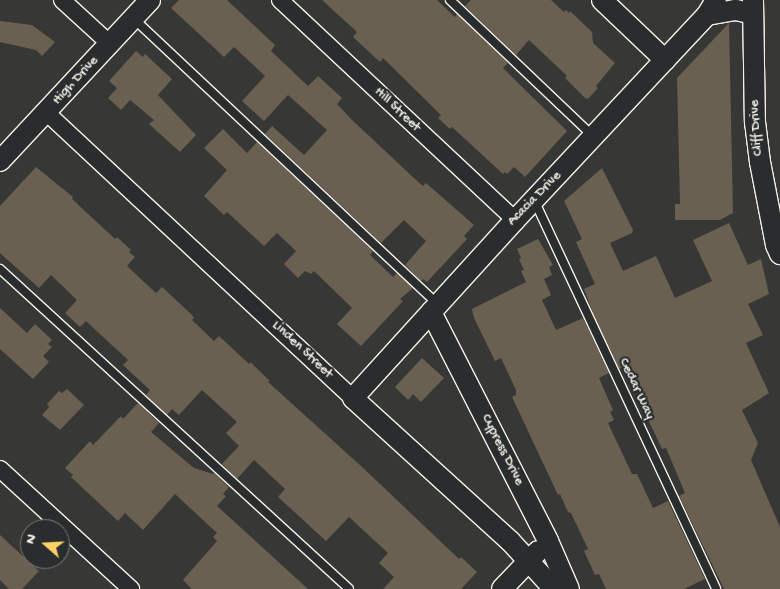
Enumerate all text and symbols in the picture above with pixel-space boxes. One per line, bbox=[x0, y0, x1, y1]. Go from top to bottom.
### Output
street label: High Drive bbox=[50, 53, 102, 109]
street label: Hill Street bbox=[370, 84, 424, 136]
street label: Cliff Drive bbox=[747, 99, 767, 157]
street label: Acacia Drive bbox=[505, 168, 565, 230]
street label: Linden Street bbox=[268, 317, 336, 383]
street label: Cedar Way bbox=[615, 356, 657, 422]
street label: Cypress Drive bbox=[477, 412, 527, 488]
north arrow bbox=[20, 519, 70, 569]
text: N bbox=[22, 532, 41, 546]

